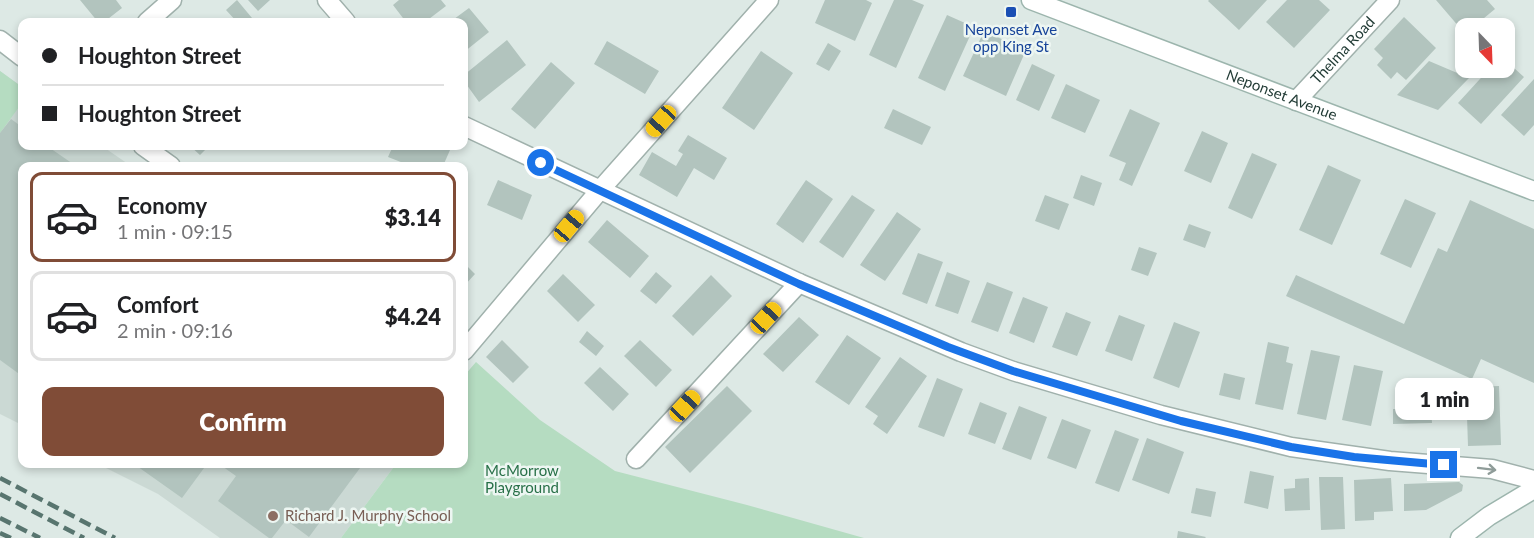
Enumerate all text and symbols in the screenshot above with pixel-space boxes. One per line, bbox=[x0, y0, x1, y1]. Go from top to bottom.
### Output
marker: Neponset Ave opp King St bbox=[1004, 5, 1018, 19]
street label: Thelma Road bbox=[1307, 12, 1378, 87]
north arrow bbox=[1455, 18, 1515, 78]
map controls bbox=[1455, 18, 1515, 78]
place label: Neponset Ave opp King St bbox=[965, 20, 1057, 55]
text: Houghton Street bbox=[78, 42, 241, 69]
street label: Neponset Avenue bbox=[1224, 65, 1340, 123]
text: Houghton Street bbox=[78, 100, 241, 127]
car bbox=[642, 102, 680, 140]
route start bbox=[527, 149, 554, 176]
icon: car bbox=[45, 190, 99, 244]
text: Economy bbox=[117, 192, 207, 219]
text: $3.14 bbox=[385, 204, 441, 231]
car bbox=[551, 206, 587, 246]
text: 1 min · 09:15 bbox=[117, 219, 233, 243]
icon: car bbox=[45, 289, 99, 343]
text: Comfort bbox=[117, 291, 199, 318]
car bbox=[747, 299, 785, 337]
text: $4.24 bbox=[385, 303, 441, 330]
text: 2 min · 09:16 bbox=[117, 318, 233, 342]
callout: 1 min bbox=[1394, 378, 1494, 420]
button: Confirm bbox=[42, 387, 444, 456]
car bbox=[666, 387, 704, 425]
text: 1 min bbox=[1420, 387, 1469, 411]
route end bbox=[1430, 451, 1457, 478]
park label: McMorrow Playground bbox=[485, 461, 559, 496]
one-way arrow bbox=[1477, 463, 1496, 474]
place label: Richard J. Murphy School bbox=[285, 506, 451, 524]
marker: Richard J. Murphy School bbox=[266, 509, 280, 523]

